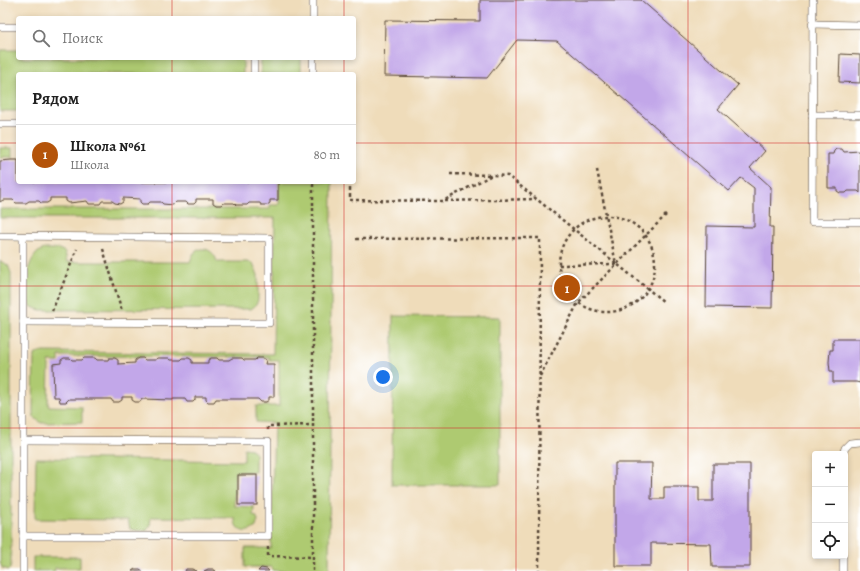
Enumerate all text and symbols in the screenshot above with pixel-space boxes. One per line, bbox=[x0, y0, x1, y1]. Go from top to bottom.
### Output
search box bbox=[16, 16, 356, 60]
icon: search bbox=[30, 27, 52, 49]
text: Поиск bbox=[62, 28, 103, 48]
text: Рядом bbox=[32, 87, 79, 110]
text: Школа №61 bbox=[70, 136, 146, 156]
text: 1 bbox=[43, 146, 47, 163]
text: 80 m bbox=[313, 146, 340, 163]
text: Школа bbox=[70, 156, 109, 173]
pin: 1 bbox=[554, 273, 580, 303]
your location bbox=[373, 367, 393, 387]
map controls bbox=[812, 451, 848, 559]
button: + bbox=[812, 451, 848, 487]
button: − bbox=[812, 487, 848, 523]
button: locate bbox=[812, 523, 848, 559]

